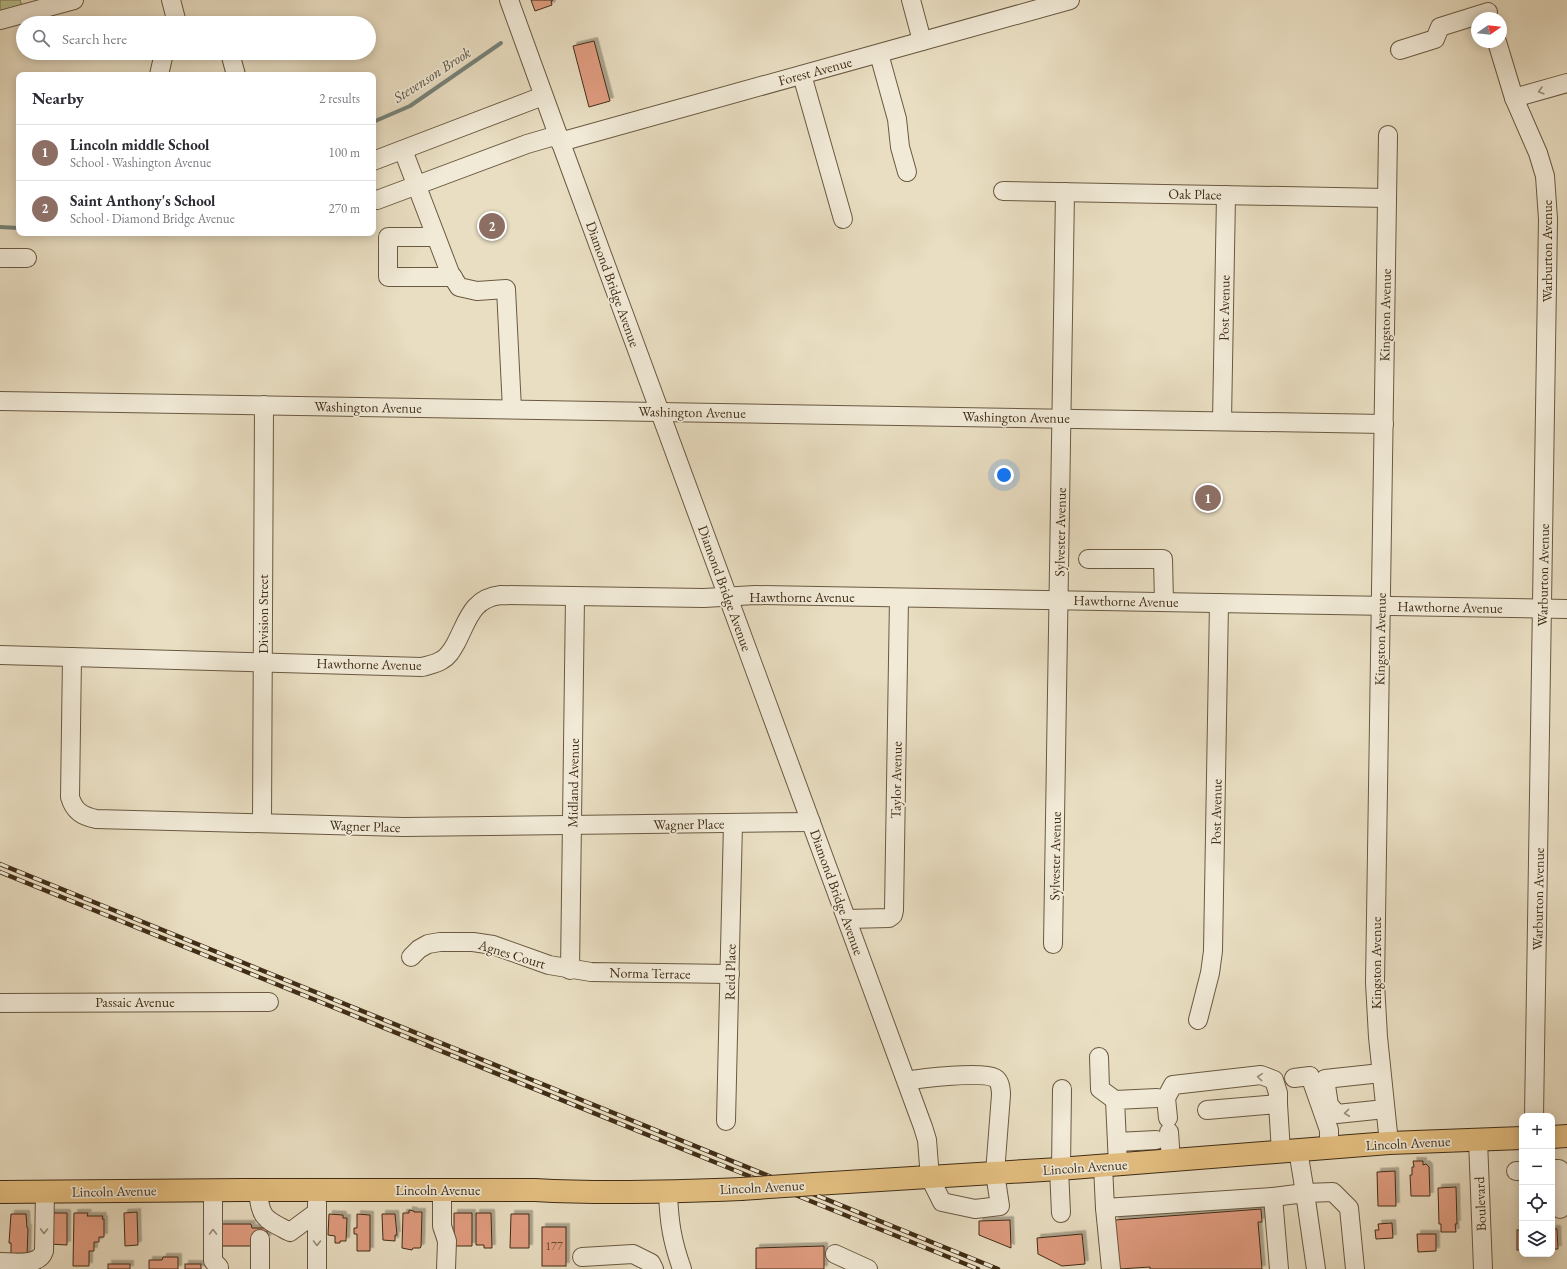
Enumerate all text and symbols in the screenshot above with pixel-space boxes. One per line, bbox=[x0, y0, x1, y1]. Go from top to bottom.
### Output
north arrow bbox=[1471, 12, 1507, 48]
search box bbox=[16, 16, 376, 60]
icon: search bbox=[30, 27, 52, 49]
text: Search here bbox=[62, 29, 127, 48]
water label: Stevenson Brook bbox=[389, 42, 474, 107]
street label: Forest Avenue bbox=[776, 52, 854, 89]
one-way arrow bbox=[1537, 86, 1544, 95]
text: Nearby bbox=[32, 87, 84, 109]
text: 2 results bbox=[319, 90, 360, 107]
text: Lincoln middle School bbox=[70, 135, 209, 154]
text: 1 bbox=[42, 144, 48, 161]
text: 100 m bbox=[329, 144, 360, 161]
text: School · Washington Avenue bbox=[70, 154, 211, 171]
street label: Oak Place bbox=[1168, 185, 1222, 203]
text: Saint Anthony's School bbox=[70, 191, 215, 210]
street label: Warburton Avenue bbox=[1538, 199, 1556, 302]
text: 2 bbox=[42, 200, 48, 217]
text: 270 m bbox=[329, 200, 360, 217]
text: School · Diamond Bridge Avenue bbox=[70, 210, 235, 227]
pin: 2 bbox=[479, 211, 505, 241]
street label: Diamond Bridge Avenue bbox=[582, 219, 644, 350]
street label: Kingston Avenue bbox=[1375, 268, 1395, 361]
street label: Post Avenue bbox=[1214, 274, 1234, 341]
street label: Washington Avenue bbox=[314, 397, 422, 417]
street label: Washington Avenue bbox=[638, 402, 746, 422]
street label: Washington Avenue bbox=[962, 407, 1070, 427]
your location bbox=[994, 465, 1014, 485]
pin: 1 bbox=[1195, 483, 1221, 513]
street label: Sylvester Avenue bbox=[1050, 487, 1070, 577]
street label: Diamond Bridge Avenue bbox=[694, 523, 756, 654]
street label: Warburton Avenue bbox=[1533, 523, 1553, 626]
street label: Division Street bbox=[254, 574, 272, 654]
street label: Hawthorne Avenue bbox=[749, 588, 855, 606]
street label: Hawthorne Avenue bbox=[1073, 591, 1179, 611]
street label: Kingston Avenue bbox=[1370, 592, 1390, 685]
street label: Hawthorne Avenue bbox=[1397, 597, 1503, 617]
street label: Hawthorne Avenue bbox=[316, 654, 422, 674]
street label: Midland Avenue bbox=[563, 738, 583, 828]
street label: Taylor Avenue bbox=[886, 741, 906, 819]
street label: Post Avenue bbox=[1206, 778, 1226, 845]
street label: Sylvester Avenue bbox=[1045, 811, 1065, 901]
street label: Wagner Place bbox=[653, 814, 725, 834]
street label: Wagner Place bbox=[329, 816, 401, 836]
street label: Diamond Bridge Avenue bbox=[806, 827, 868, 958]
street label: Warburton Avenue bbox=[1528, 847, 1548, 950]
street label: Kingston Avenue bbox=[1367, 916, 1385, 1009]
street label: Agnes Court bbox=[475, 935, 548, 973]
street label: Reid Place bbox=[721, 943, 739, 1000]
street label: Norma Terrace bbox=[609, 963, 691, 983]
street label: Passaic Avenue bbox=[95, 993, 175, 1011]
one-way arrow bbox=[1257, 1072, 1264, 1081]
one-way arrow bbox=[1344, 1108, 1350, 1117]
map controls bbox=[1519, 1113, 1555, 1257]
button: + bbox=[1519, 1113, 1555, 1149]
street label: Lincoln Avenue bbox=[1365, 1132, 1451, 1154]
button: − bbox=[1519, 1149, 1555, 1185]
street label: Lincoln Avenue bbox=[1042, 1155, 1128, 1179]
street label: Boulevard bbox=[1470, 1175, 1490, 1232]
street label: Lincoln Avenue bbox=[719, 1176, 805, 1198]
street label: Lincoln Avenue bbox=[71, 1181, 157, 1201]
street label: Lincoln Avenue bbox=[396, 1181, 481, 1199]
button: locate bbox=[1519, 1185, 1555, 1221]
button: layers bbox=[1519, 1221, 1555, 1257]
one-way arrow bbox=[40, 1228, 48, 1234]
one-way arrow bbox=[209, 1229, 217, 1235]
house number: 177 bbox=[545, 1238, 563, 1254]
one-way arrow bbox=[313, 1240, 321, 1246]

